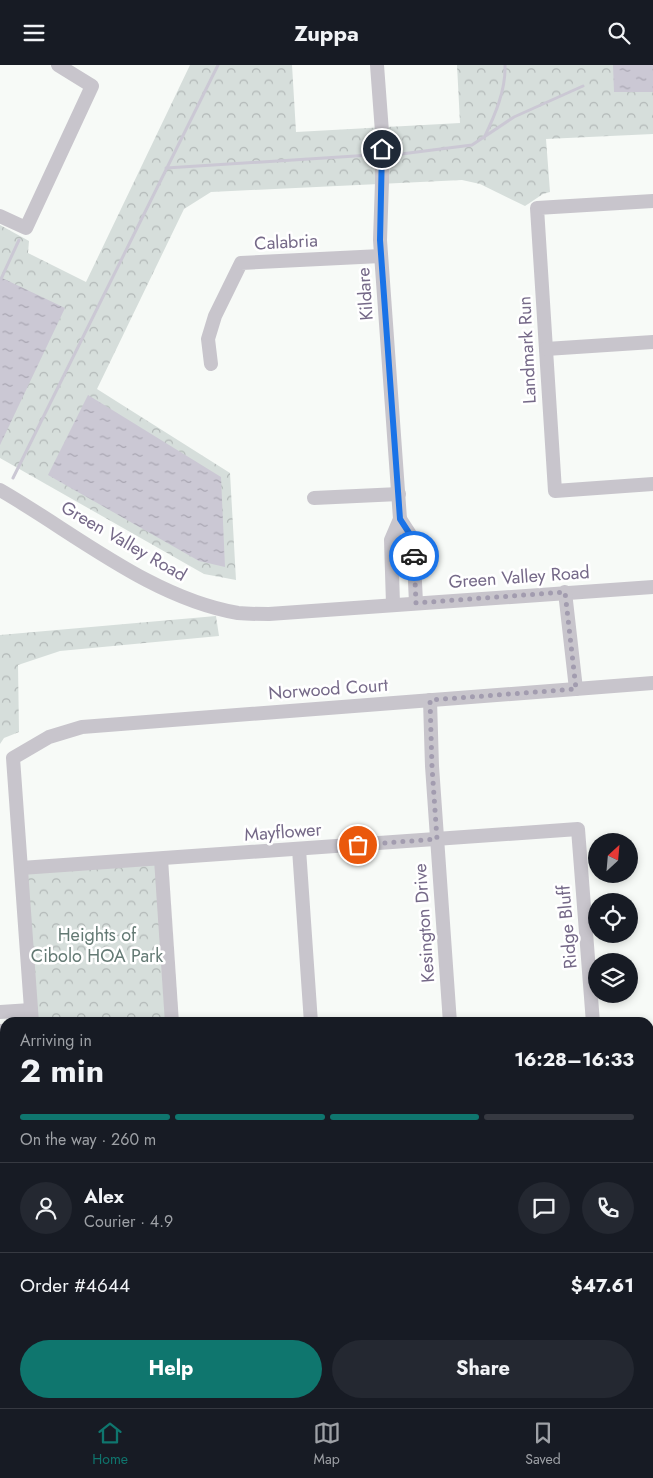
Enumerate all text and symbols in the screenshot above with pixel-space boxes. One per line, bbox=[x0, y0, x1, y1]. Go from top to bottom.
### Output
text: Zuppa bbox=[294, 17, 359, 49]
icon: menu bbox=[20, 19, 48, 47]
icon: search bbox=[605, 19, 633, 47]
pin bbox=[361, 128, 403, 170]
icon: home bbox=[368, 135, 396, 163]
street label: Calabria bbox=[254, 227, 318, 257]
street label: Kildare bbox=[350, 267, 380, 321]
street label: Landmark Run bbox=[511, 296, 543, 404]
street label: Green Valley Road bbox=[56, 494, 192, 588]
courier bbox=[389, 531, 439, 581]
icon: car bbox=[400, 542, 428, 570]
street label: Green Valley Road bbox=[448, 559, 590, 595]
street label: Norwood Court bbox=[267, 672, 389, 706]
street label: Mayflower bbox=[244, 816, 323, 848]
pin bbox=[337, 824, 379, 866]
icon: bag bbox=[344, 831, 372, 859]
north arrow bbox=[588, 833, 638, 883]
map controls bbox=[588, 833, 638, 1003]
street label: Kesington Drive bbox=[407, 862, 441, 984]
street label: Ridge Bluff bbox=[550, 883, 584, 970]
button: locate bbox=[588, 893, 638, 943]
park label: Heights of Cibolo HOA Park bbox=[31, 922, 163, 969]
button: layers bbox=[588, 953, 638, 1003]
text: Arriving in bbox=[20, 1029, 92, 1052]
text: 16:28–16:33 bbox=[514, 1046, 634, 1073]
text: 2 min bbox=[20, 1048, 104, 1094]
text: On the way · 260 m bbox=[20, 1128, 156, 1151]
button: person bbox=[20, 1182, 72, 1234]
button: chat bbox=[518, 1182, 570, 1234]
button: phone bbox=[582, 1182, 634, 1234]
text: Alex bbox=[84, 1183, 124, 1210]
text: Courier · 4.9 bbox=[84, 1210, 173, 1233]
text: Order #4644 bbox=[20, 1272, 130, 1299]
text: $47.61 bbox=[571, 1272, 634, 1299]
button: Help bbox=[20, 1340, 322, 1398]
button: Share bbox=[332, 1340, 634, 1398]
tab: Home bbox=[92, 1419, 128, 1469]
tab: Map bbox=[313, 1419, 341, 1469]
tab: Saved bbox=[525, 1419, 561, 1469]

